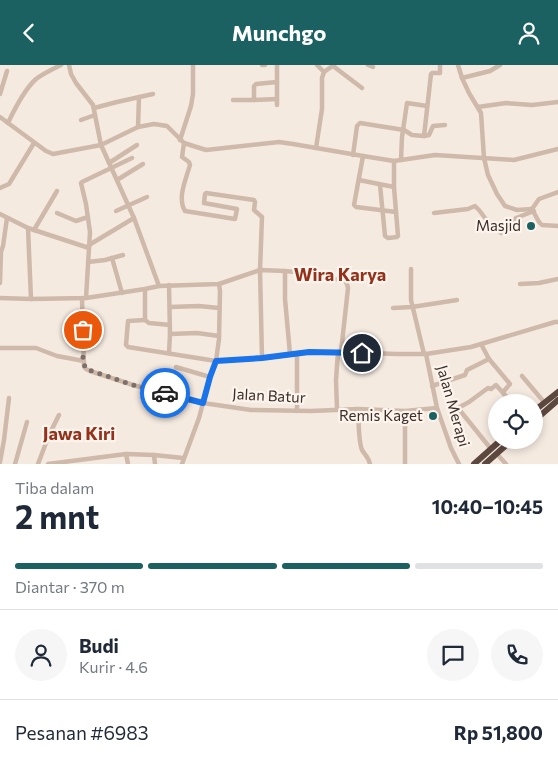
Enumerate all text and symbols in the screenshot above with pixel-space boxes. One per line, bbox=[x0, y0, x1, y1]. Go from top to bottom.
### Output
icon: back bbox=[15, 19, 43, 47]
text: Munchgo bbox=[232, 19, 326, 46]
icon: person bbox=[515, 19, 543, 47]
place label: Masjid bbox=[476, 216, 521, 234]
marker: Masjid bbox=[525, 220, 537, 232]
district label: Wira Karya bbox=[294, 263, 386, 285]
pin bbox=[62, 309, 104, 351]
icon: bag bbox=[69, 316, 97, 344]
pin bbox=[341, 332, 383, 374]
icon: home bbox=[348, 339, 376, 367]
street label: Jalan Merapi bbox=[434, 363, 474, 449]
courier bbox=[140, 368, 190, 418]
icon: car bbox=[151, 379, 179, 407]
street label: Jalan Batur bbox=[232, 384, 306, 406]
map controls bbox=[488, 394, 543, 449]
button: locate bbox=[488, 394, 543, 449]
place label: Remis Kaget bbox=[339, 406, 423, 424]
marker: Remis Kaget bbox=[427, 410, 439, 422]
district label: Jawa Kiri bbox=[43, 422, 115, 444]
text: Tiba dalam bbox=[15, 478, 94, 497]
text: 10:40–10:45 bbox=[432, 495, 543, 518]
text: 2 mnt bbox=[15, 496, 99, 536]
text: Diantar · 370 m bbox=[15, 577, 125, 596]
button: person bbox=[15, 629, 67, 681]
button: chat bbox=[427, 629, 479, 681]
button: phone bbox=[491, 629, 543, 681]
text: Budi bbox=[79, 634, 119, 657]
text: Kurir · 4.6 bbox=[79, 657, 148, 676]
text: Pesanan #6983 bbox=[15, 721, 149, 744]
text: Rp 51,800 bbox=[454, 721, 543, 744]

